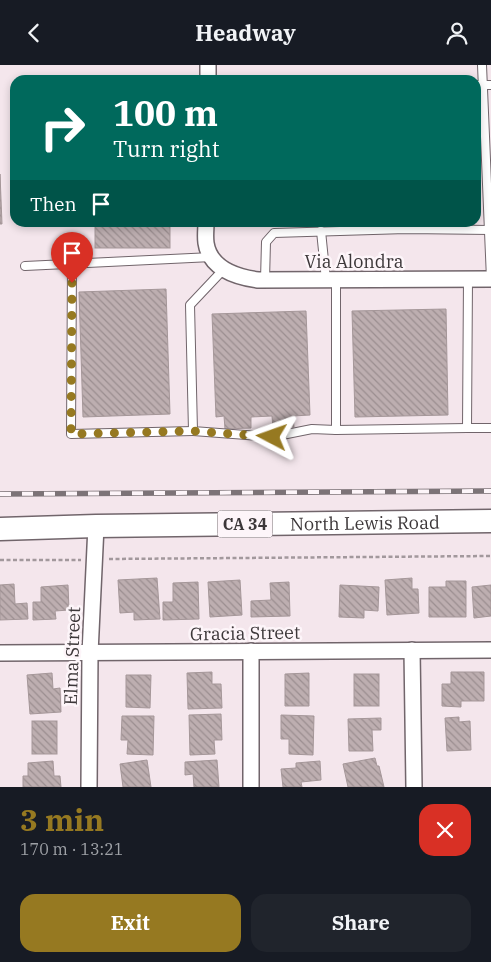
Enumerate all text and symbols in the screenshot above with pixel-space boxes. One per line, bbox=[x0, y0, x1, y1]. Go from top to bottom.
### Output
text: Headway bbox=[195, 18, 296, 47]
icon: back bbox=[20, 19, 48, 47]
icon: person bbox=[443, 19, 471, 47]
text: 100 m bbox=[113, 90, 218, 136]
icon: right bbox=[30, 95, 95, 160]
text: Turn right bbox=[113, 134, 220, 163]
icon: arrive bbox=[87, 190, 115, 218]
text: Then bbox=[30, 192, 77, 216]
pin bbox=[51, 232, 93, 283]
icon: arrive bbox=[58, 239, 86, 267]
street label: Via Alondra bbox=[304, 250, 404, 273]
position arrow bbox=[245, 410, 297, 462]
street label: North Lewis Road bbox=[290, 510, 440, 535]
road number: CA 34 bbox=[218, 511, 272, 537]
street label: Elma Street bbox=[59, 606, 85, 706]
street label: Gracia Street bbox=[190, 621, 300, 645]
text: 3 min bbox=[20, 800, 104, 839]
button: close bbox=[419, 804, 471, 856]
text: 170 m · 13:21 bbox=[20, 839, 123, 859]
button: Exit bbox=[20, 894, 241, 952]
button: Share bbox=[251, 894, 471, 952]

